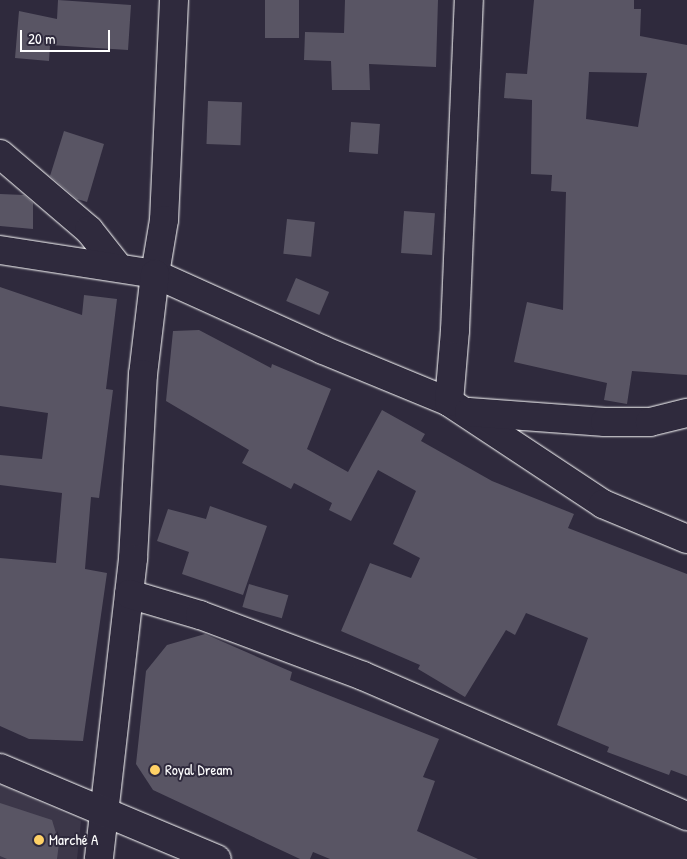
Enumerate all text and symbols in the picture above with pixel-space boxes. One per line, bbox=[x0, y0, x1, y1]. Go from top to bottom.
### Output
scale bar bbox=[22, 20, 112, 52]
text: 20 m bbox=[28, 28, 55, 49]
place label: Royal Dream bbox=[165, 761, 232, 779]
marker: Royal Dream bbox=[149, 764, 161, 776]
place label: Marché A bbox=[49, 831, 98, 849]
marker: Marché A bbox=[33, 834, 45, 846]

